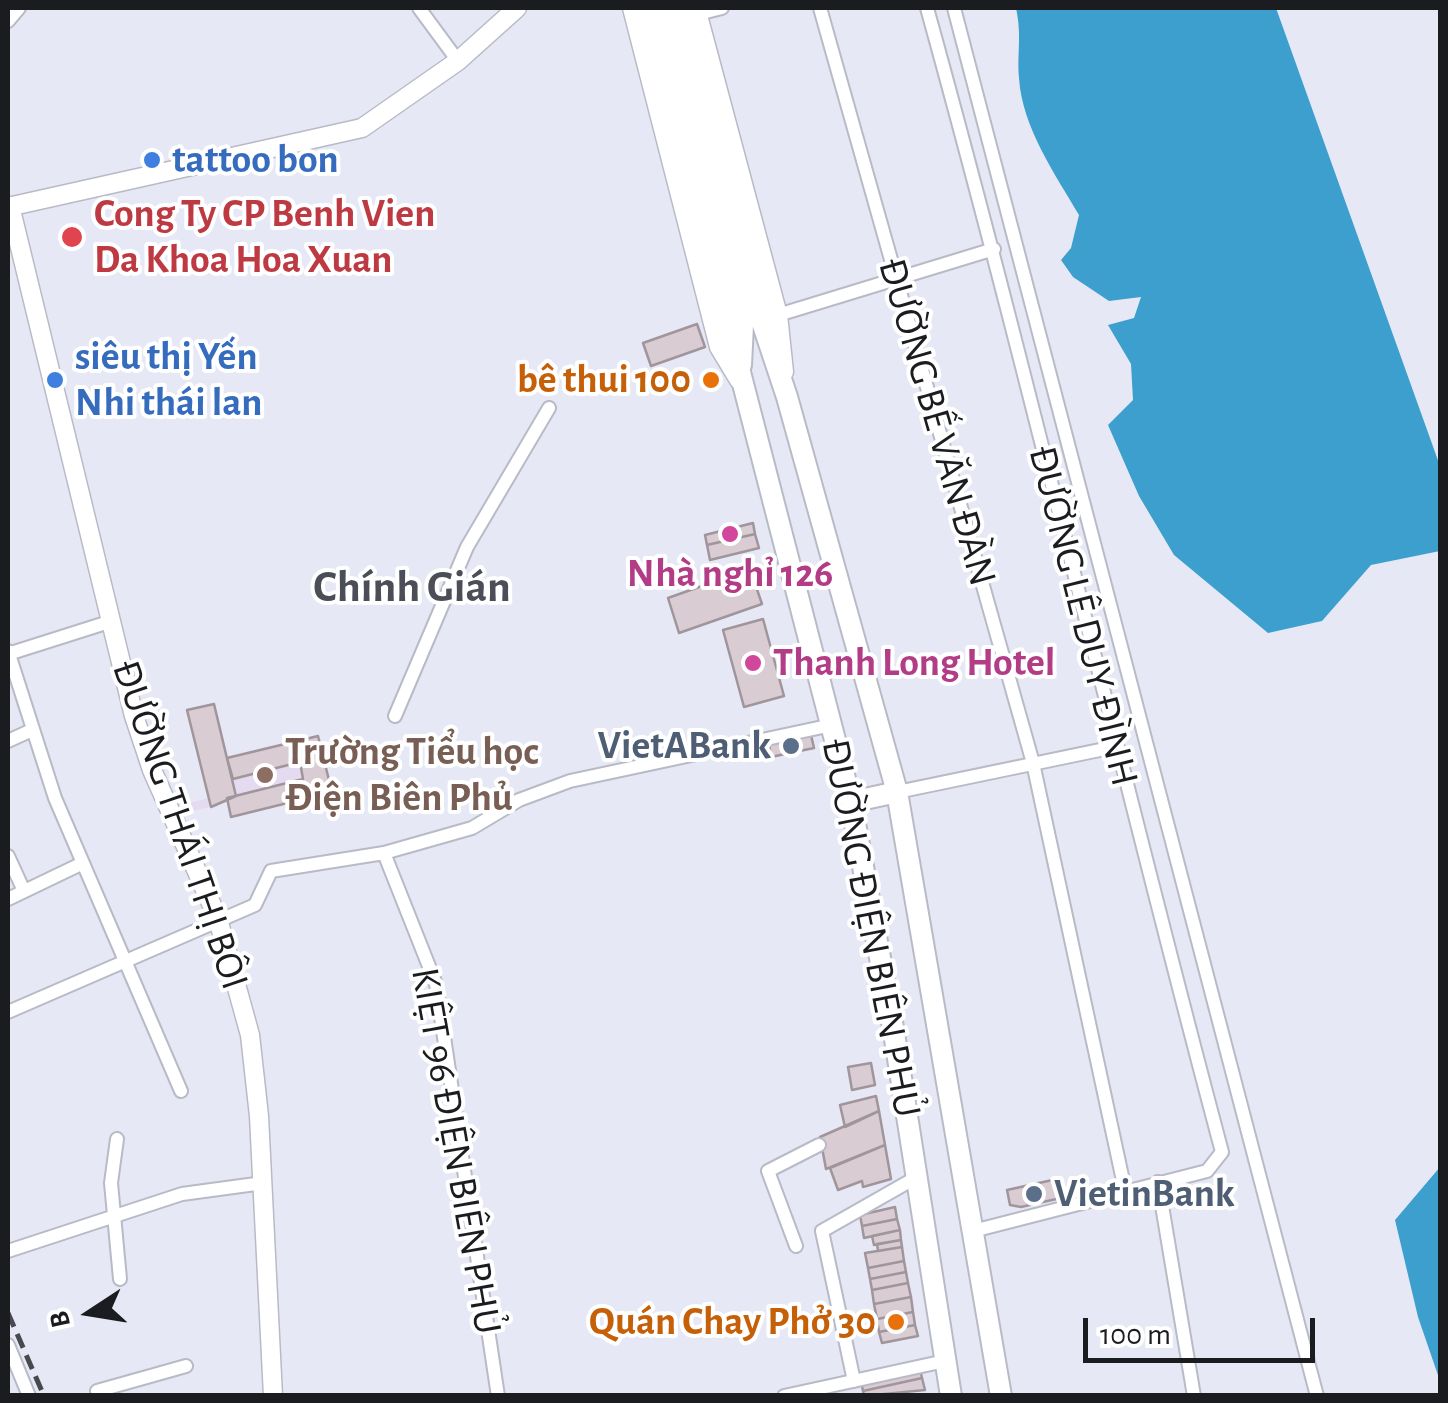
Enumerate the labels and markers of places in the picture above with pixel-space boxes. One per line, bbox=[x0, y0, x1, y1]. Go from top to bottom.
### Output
place label: tattoo bon bbox=[172, 136, 339, 184]
marker: tattoo bon bbox=[141, 149, 163, 171]
place label: Cong Ty CP Benh Vien Da Khoa Hoa Xuan bbox=[94, 190, 435, 284]
marker: Cong Ty CP Benh Vien Da Khoa Hoa Xuan bbox=[59, 224, 85, 250]
place label: siêu thị Yến Nhi thái lan bbox=[75, 333, 263, 427]
place label: bê thui 100 bbox=[517, 356, 691, 404]
marker: siêu thị Yến Nhi thái lan bbox=[44, 369, 66, 391]
marker: bê thui 100 bbox=[700, 369, 722, 391]
marker: Nhà nghỉ 126 bbox=[719, 523, 741, 545]
place label: Nhà nghỉ 126 bbox=[627, 550, 833, 598]
place label: Thanh Long Hotel bbox=[773, 639, 1055, 687]
marker: Thanh Long Hotel bbox=[742, 652, 764, 674]
place label: VietABank bbox=[598, 722, 771, 770]
place label: Trường Tiểu học Điện Biên Phủ bbox=[285, 728, 539, 822]
marker: VietABank bbox=[780, 735, 802, 757]
marker: Trường Tiểu học Điện Biên Phủ bbox=[254, 764, 276, 786]
place label: VietinBank bbox=[1054, 1170, 1235, 1218]
marker: VietinBank bbox=[1023, 1183, 1045, 1205]
place label: Quán Chay Phở 30 bbox=[589, 1298, 876, 1346]
marker: Quán Chay Phở 30 bbox=[885, 1311, 907, 1333]

